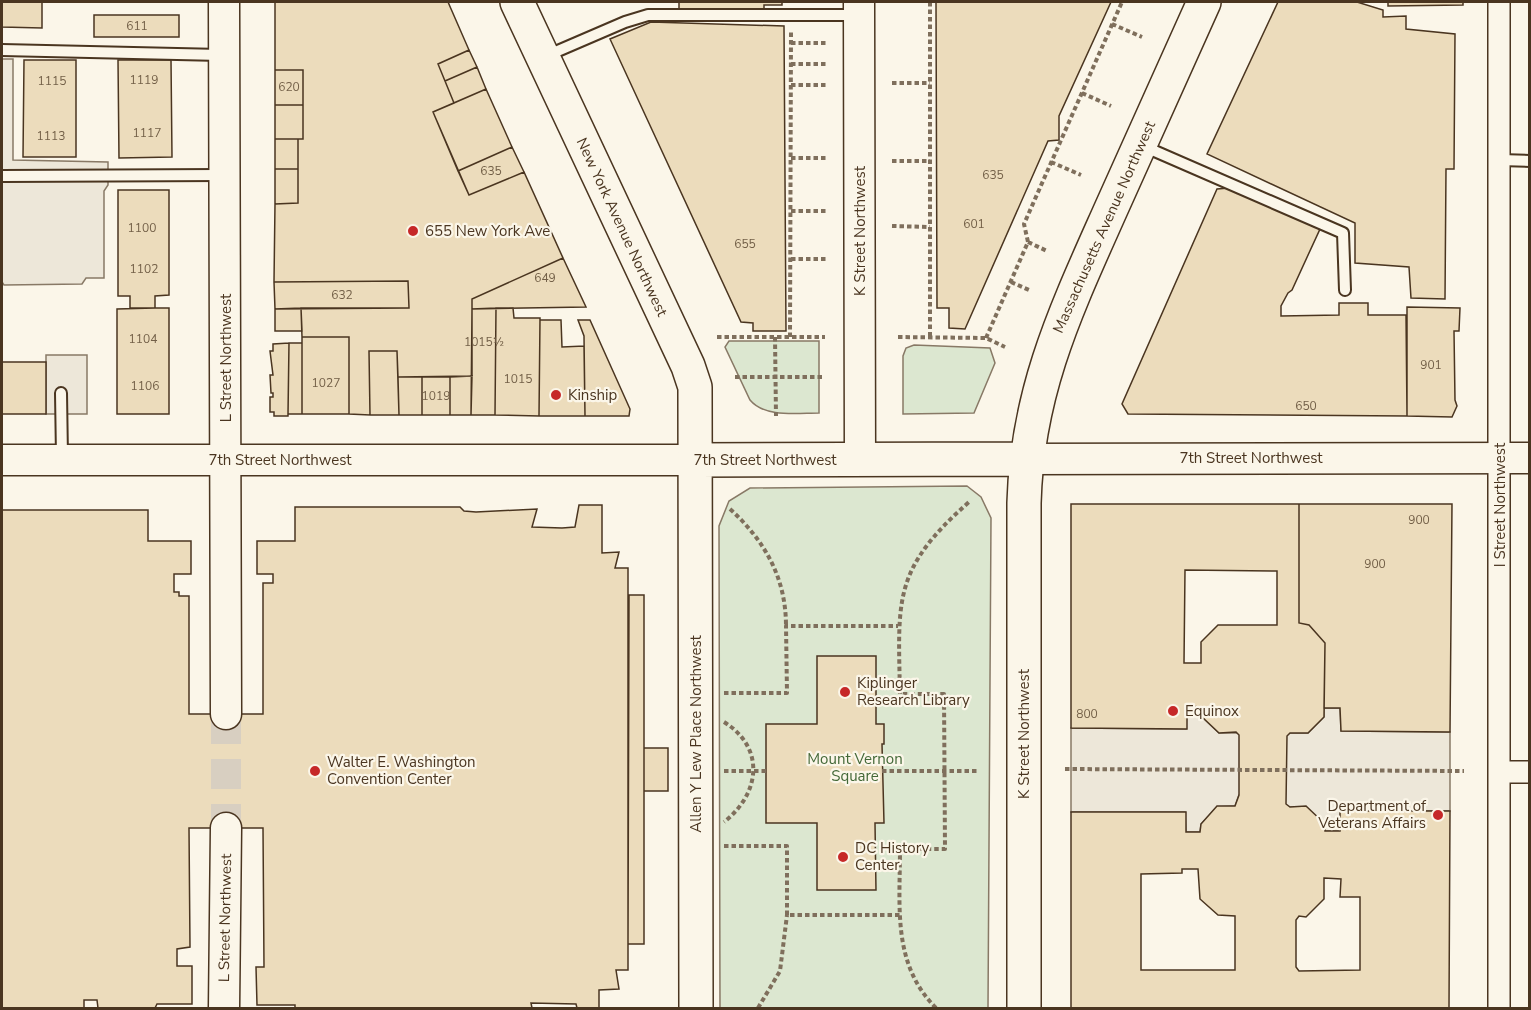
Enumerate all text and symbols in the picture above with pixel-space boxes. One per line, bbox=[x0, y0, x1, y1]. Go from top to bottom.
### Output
house number: 611 bbox=[126, 18, 148, 34]
house number: 1119 bbox=[130, 72, 158, 88]
house number: 1115 bbox=[38, 73, 66, 89]
house number: 620 bbox=[278, 79, 300, 95]
street label: Massachusetts Avenue Northwest bbox=[1048, 117, 1160, 336]
house number: 1117 bbox=[133, 125, 161, 141]
house number: 1113 bbox=[37, 128, 65, 144]
street label: New York Avenue Northwest bbox=[572, 134, 673, 320]
house number: 635 bbox=[480, 163, 502, 179]
street label: K Street Northwest bbox=[850, 165, 870, 296]
house number: 635 bbox=[982, 167, 1004, 183]
house number: 601 bbox=[963, 216, 985, 232]
house number: 1100 bbox=[128, 220, 156, 236]
place label: 655 New York Ave bbox=[425, 221, 550, 241]
marker: 655 New York Ave bbox=[406, 224, 420, 238]
house number: 655 bbox=[734, 236, 756, 252]
house number: 1102 bbox=[130, 261, 158, 277]
house number: 649 bbox=[534, 270, 556, 286]
house number: 632 bbox=[331, 287, 353, 303]
street label: L Street Northwest bbox=[216, 293, 236, 422]
house number: 1104 bbox=[129, 331, 157, 347]
house number: 1015½ bbox=[464, 334, 504, 350]
house number: 901 bbox=[1420, 357, 1442, 373]
house number: 1015 bbox=[504, 371, 532, 387]
house number: 1027 bbox=[312, 375, 340, 391]
house number: 1106 bbox=[131, 378, 159, 394]
place label: Kinship bbox=[568, 385, 618, 405]
house number: 1019 bbox=[422, 388, 450, 404]
marker: Kinship bbox=[549, 388, 563, 402]
house number: 650 bbox=[1295, 398, 1317, 414]
street label: I Street Northwest bbox=[1490, 442, 1510, 567]
street label: 7th Street Northwest bbox=[1179, 448, 1323, 468]
street label: 7th Street Northwest bbox=[208, 450, 352, 470]
street label: 7th Street Northwest bbox=[693, 450, 837, 470]
house number: 900 bbox=[1408, 512, 1430, 528]
house number: 900 bbox=[1364, 556, 1386, 572]
street label: Allen Y Lew Place Northwest bbox=[686, 634, 706, 833]
street label: K Street Northwest bbox=[1014, 668, 1034, 799]
place label: Kiplinger Research Library bbox=[857, 673, 970, 710]
marker: Kiplinger Research Library bbox=[838, 685, 852, 699]
place label: Equinox bbox=[1185, 701, 1239, 721]
marker: Equinox bbox=[1166, 704, 1180, 718]
house number: 800 bbox=[1076, 706, 1098, 722]
park label: Mount Vernon Square bbox=[807, 749, 903, 786]
place label: Walter E. Washington Convention Center bbox=[327, 752, 476, 789]
marker: Walter E. Washington Convention Center bbox=[308, 764, 322, 778]
place label: Department of Veterans Affairs bbox=[1317, 796, 1427, 833]
marker: Department of Veterans Affairs bbox=[1431, 808, 1445, 822]
place label: DC History Center bbox=[855, 838, 929, 875]
marker: DC History Center bbox=[836, 850, 850, 864]
street label: L Street Northwest bbox=[214, 853, 236, 982]

